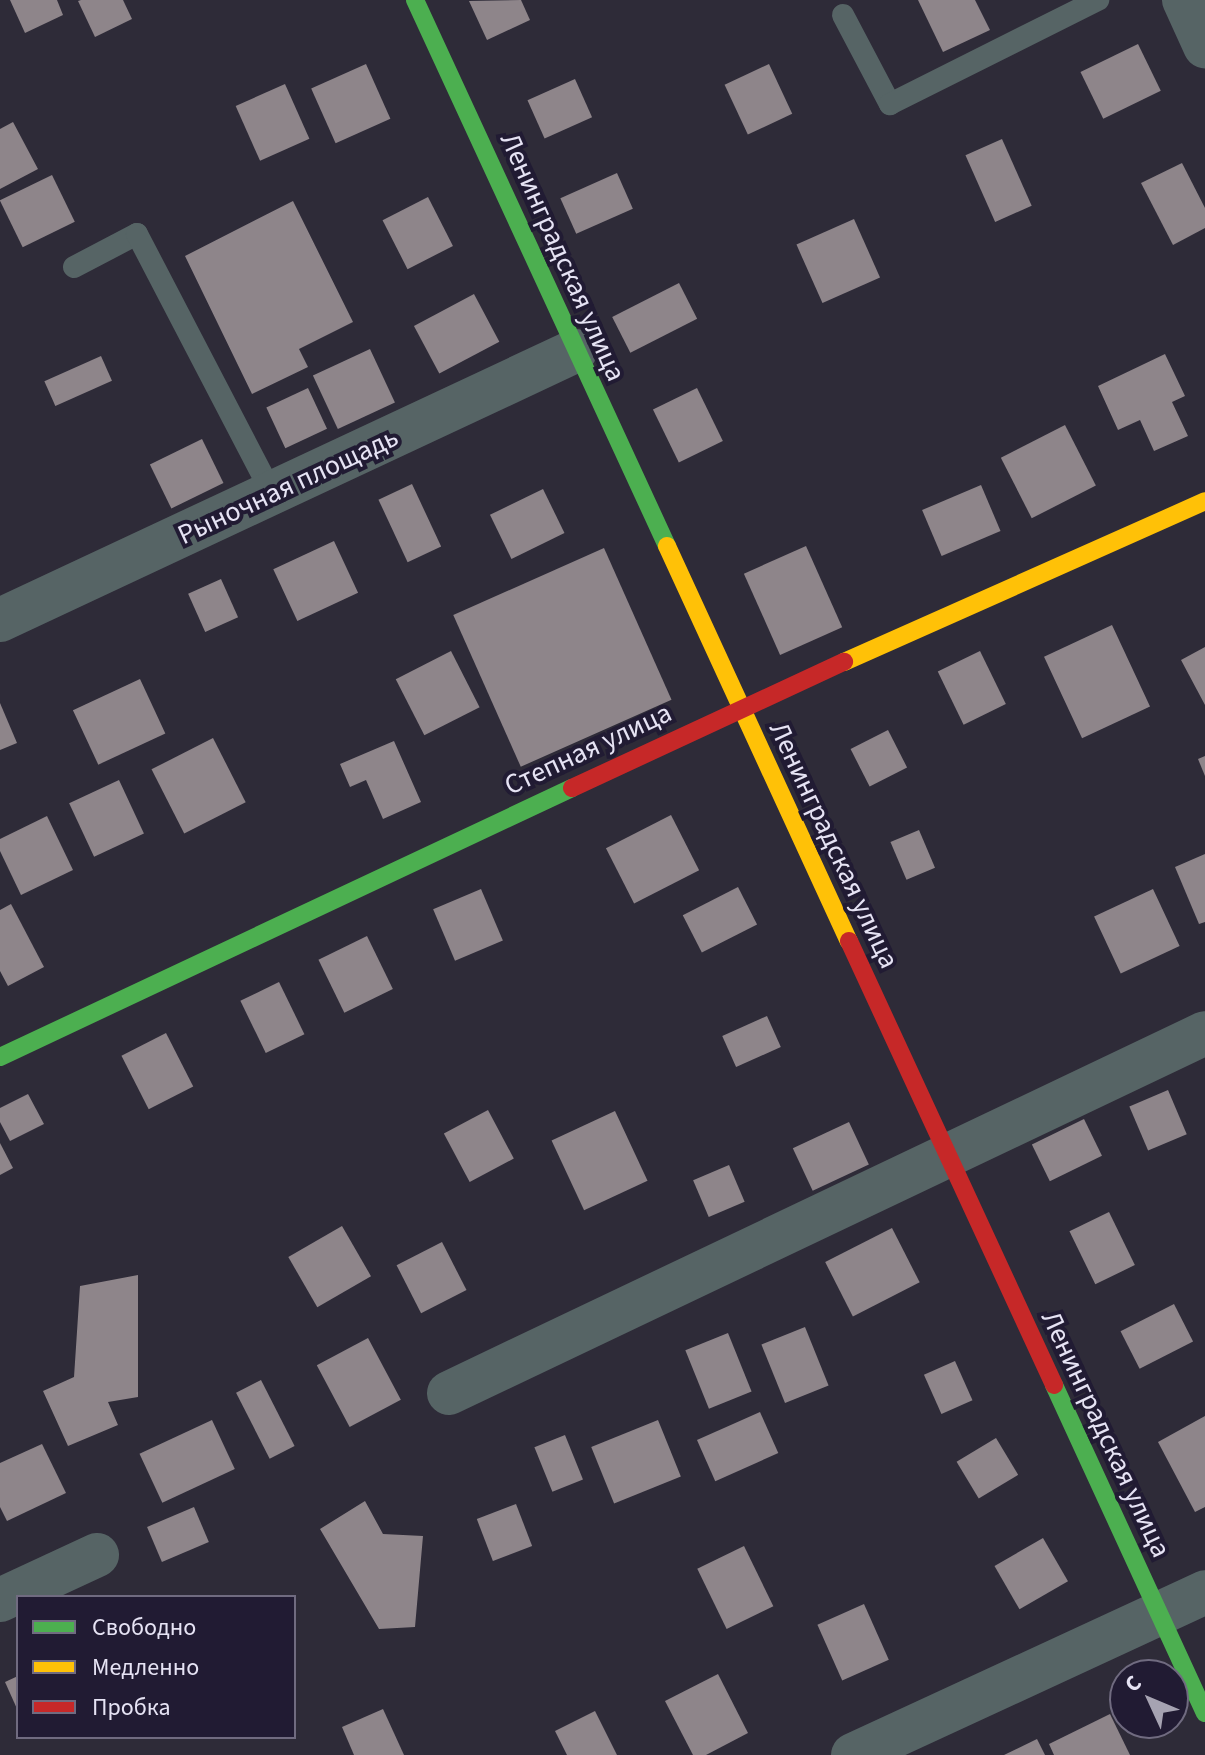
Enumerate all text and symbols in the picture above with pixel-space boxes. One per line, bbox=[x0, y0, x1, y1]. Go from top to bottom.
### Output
street label: Ленинградская улица bbox=[493, 128, 633, 386]
street label: Рыночная площадь bbox=[172, 420, 404, 552]
street label: Степная улица bbox=[499, 696, 677, 802]
street label: Ленинградская улица bbox=[762, 716, 906, 974]
street label: Ленинградская улица bbox=[1034, 1305, 1178, 1563]
legend bbox=[16, 1595, 296, 1739]
text: Свободно bbox=[92, 1610, 196, 1645]
text: Медленно bbox=[92, 1650, 199, 1685]
north arrow bbox=[1109, 1659, 1189, 1739]
text: С bbox=[1117, 1668, 1149, 1699]
text: Пробка bbox=[92, 1690, 171, 1725]

